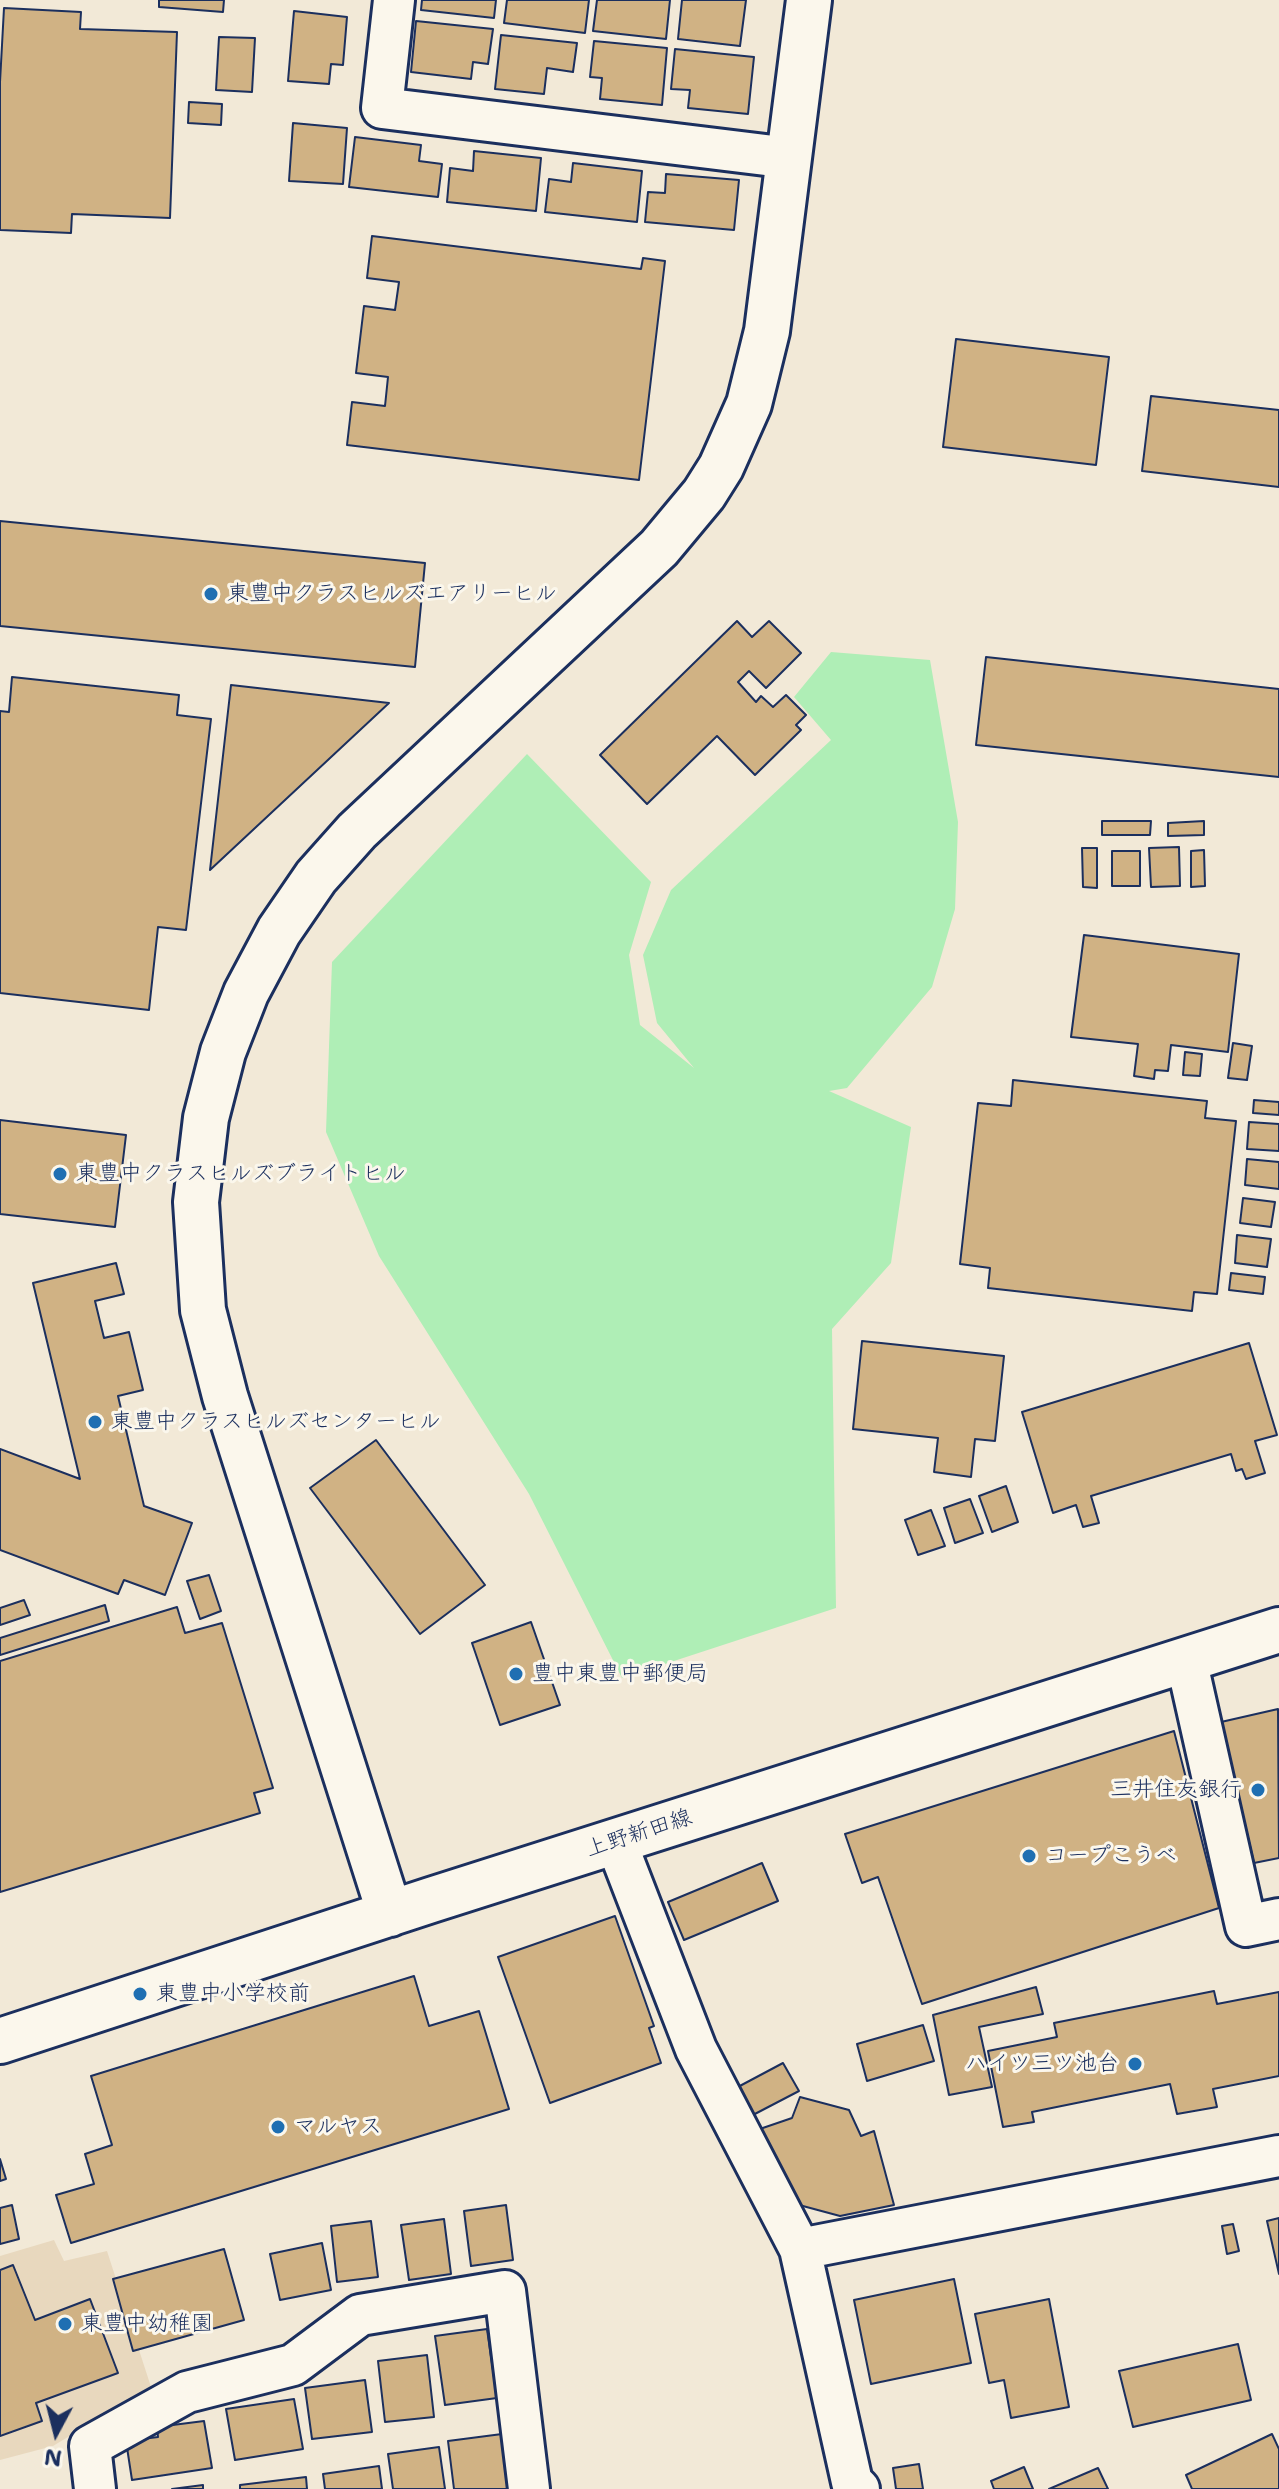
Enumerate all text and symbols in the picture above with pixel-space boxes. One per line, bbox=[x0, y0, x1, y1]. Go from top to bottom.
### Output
place label: 東豊中クラスヒルズエアリーヒル bbox=[227, 581, 557, 607]
marker: 東豊中クラスヒルズエアリーヒル bbox=[202, 585, 220, 603]
place label: 東豊中クラスヒルズブライトヒル bbox=[76, 1161, 406, 1187]
marker: 東豊中クラスヒルズブライトヒル bbox=[51, 1165, 69, 1183]
place label: 東豊中クラスヒルズセンターヒル bbox=[111, 1409, 441, 1435]
marker: 東豊中クラスヒルズセンターヒル bbox=[86, 1413, 104, 1431]
place label: 豊中東豊中郵便局 bbox=[532, 1661, 708, 1687]
marker: 豊中東豊中郵便局 bbox=[507, 1665, 525, 1683]
place label: 三井住友銀行 bbox=[1110, 1777, 1242, 1803]
marker: 三井住友銀行 bbox=[1249, 1781, 1267, 1799]
street label: 上野新田線 bbox=[583, 1804, 695, 1864]
place label: コープこうべ bbox=[1045, 1843, 1177, 1869]
marker: コープこうべ bbox=[1020, 1847, 1038, 1865]
place label: 東豊中小学校前 bbox=[156, 1981, 310, 2007]
marker: 東豊中小学校前 bbox=[131, 1985, 149, 2003]
place label: ハイツ三ツ池台 bbox=[965, 2051, 1119, 2077]
marker: ハイツ三ツ池台 bbox=[1126, 2055, 1144, 2073]
place label: マルヤス bbox=[294, 2114, 382, 2140]
marker: マルヤス bbox=[269, 2118, 287, 2136]
place label: 東豊中幼稚園 bbox=[81, 2311, 213, 2337]
marker: 東豊中幼稚園 bbox=[56, 2315, 74, 2333]
north arrow bbox=[16, 2393, 96, 2473]
text: N bbox=[43, 2442, 63, 2473]

